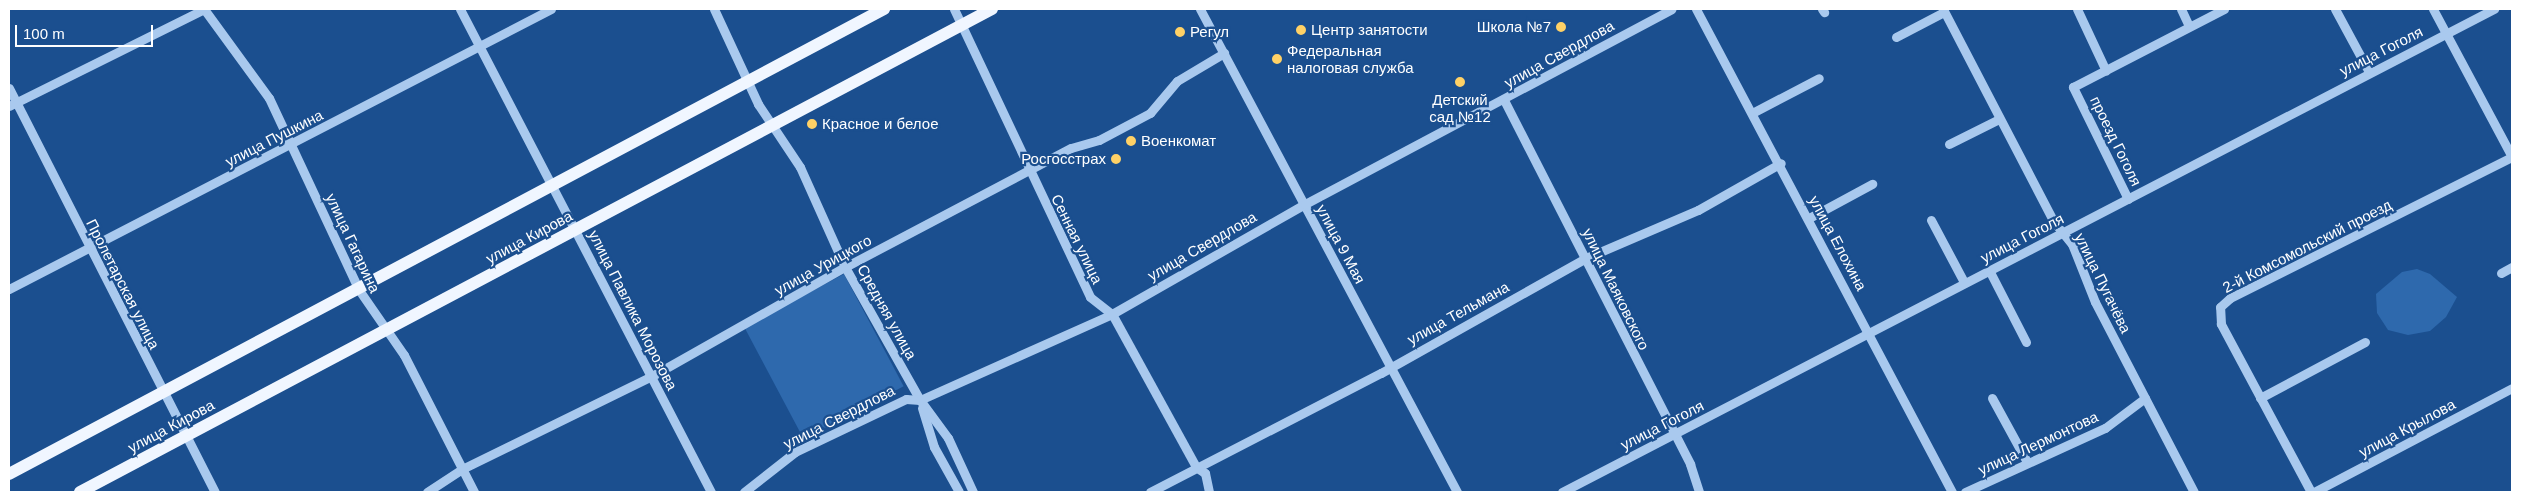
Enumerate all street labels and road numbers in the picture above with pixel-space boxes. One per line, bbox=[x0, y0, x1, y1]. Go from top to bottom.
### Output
street label: улица Свердлова bbox=[1501, 16, 1617, 92]
street label: улица Гоголя bbox=[2336, 22, 2426, 80]
street label: проезд Гоголя bbox=[2086, 93, 2146, 189]
street label: улица Пушкина bbox=[222, 106, 326, 170]
street label: улица Гагарина bbox=[322, 190, 384, 296]
street label: Сенная улица bbox=[1048, 191, 1106, 287]
street label: улица Елохина bbox=[1805, 192, 1871, 294]
street label: 2-й Комсомольский проезд bbox=[2219, 195, 2395, 297]
street label: улица 9 Мая bbox=[1313, 201, 1369, 287]
street label: улица Кирова bbox=[483, 207, 575, 267]
street label: улица Свердлова bbox=[1144, 208, 1260, 284]
street label: улица Гоголя bbox=[1977, 209, 2067, 267]
street label: Пролетарская улица bbox=[82, 216, 164, 352]
street label: улица Маяковского bbox=[1579, 225, 1653, 353]
street label: улица Павлика Морозова bbox=[585, 227, 681, 393]
street label: улица Пугачёва bbox=[2071, 230, 2135, 336]
street label: улица Урицкого bbox=[771, 231, 875, 299]
street label: Средняя улица bbox=[853, 261, 921, 363]
street label: улица Тельмана bbox=[1404, 278, 1512, 348]
street label: улица Свердлова bbox=[780, 381, 898, 453]
street label: улица Крылова bbox=[2356, 395, 2458, 461]
street label: улица Кирова bbox=[125, 396, 217, 456]
street label: улица Гоголя bbox=[1617, 396, 1707, 454]
street label: улица Лермонтова bbox=[1975, 407, 2101, 479]

